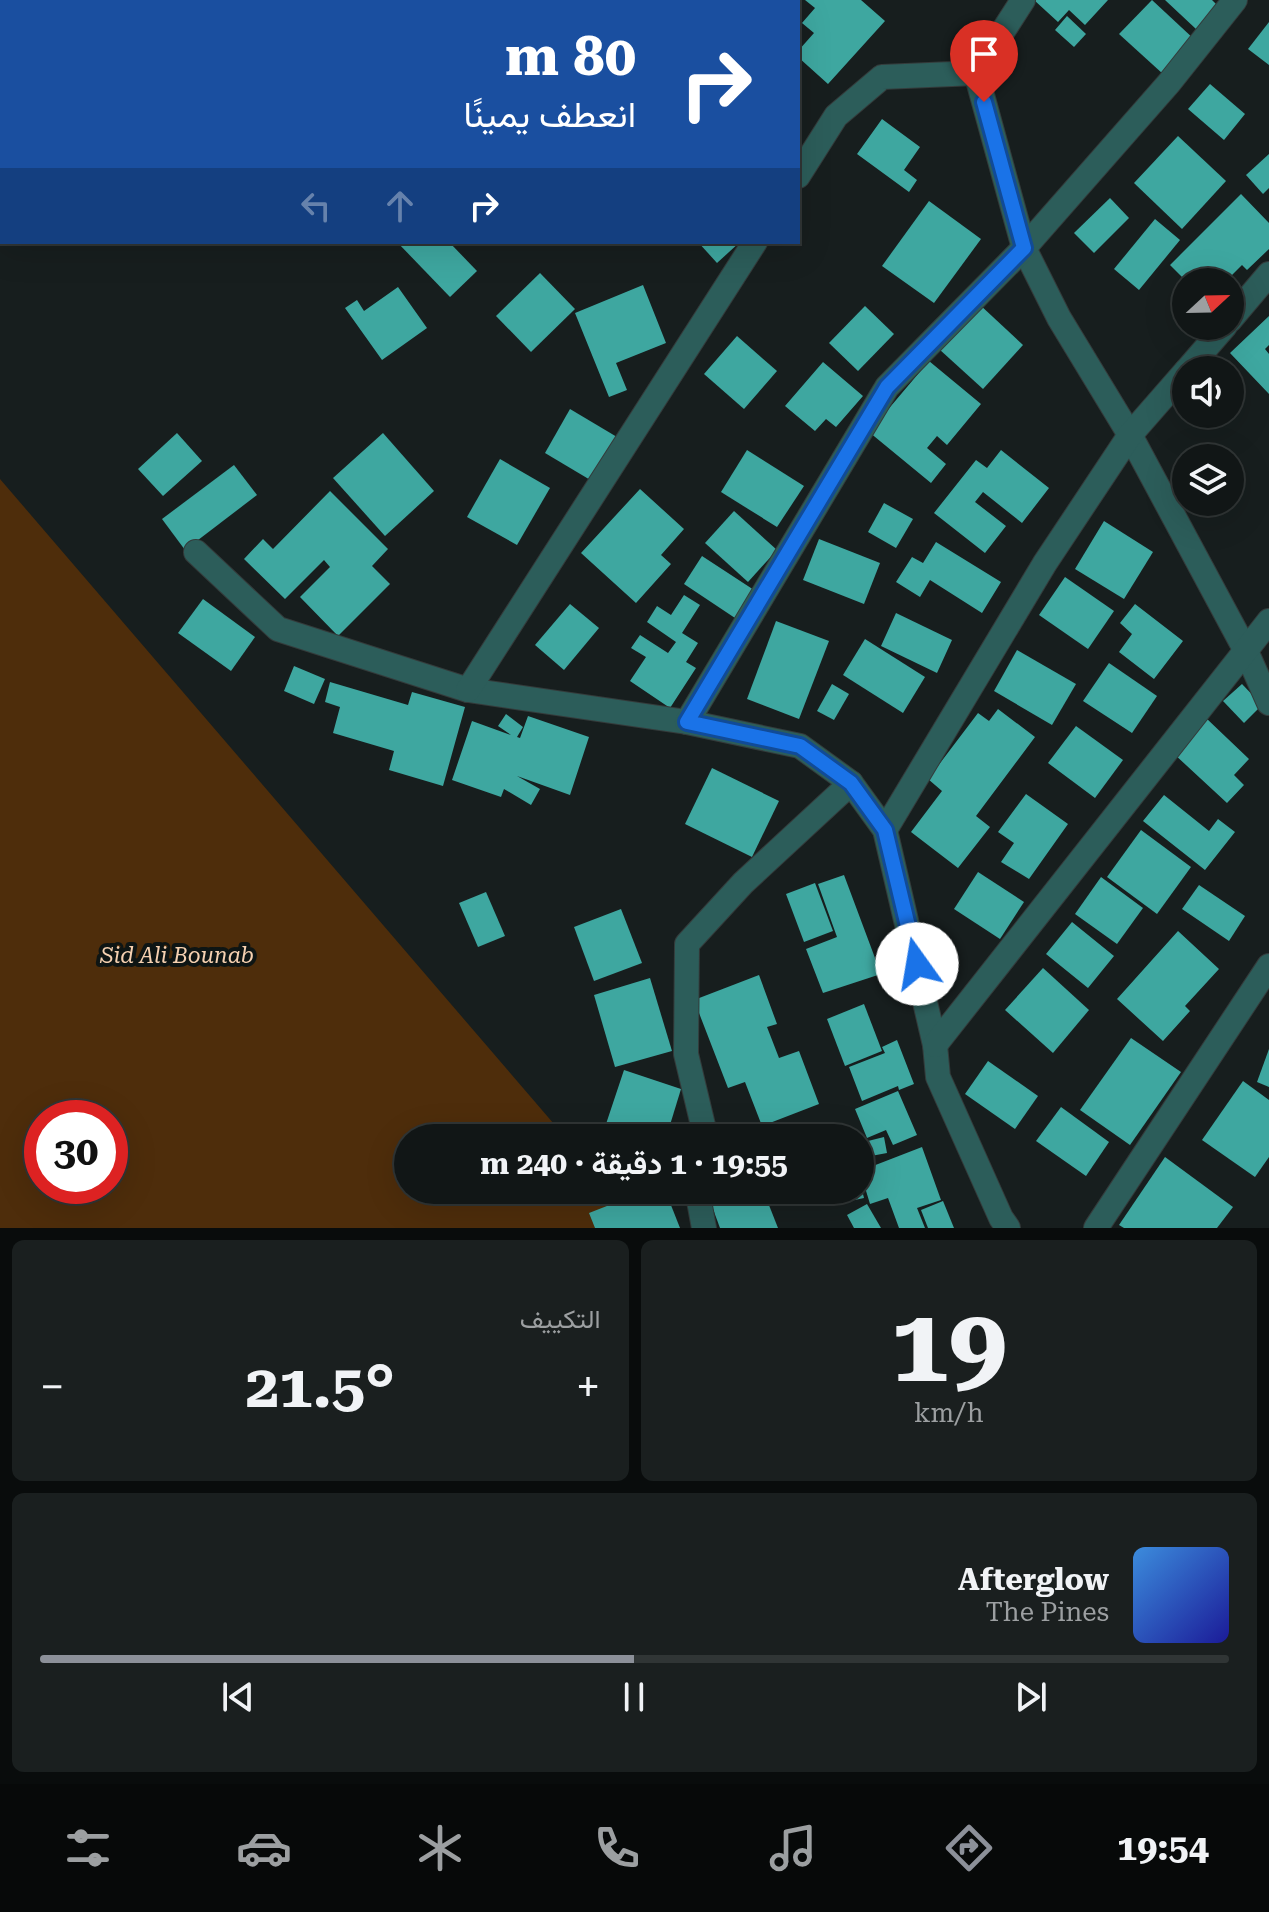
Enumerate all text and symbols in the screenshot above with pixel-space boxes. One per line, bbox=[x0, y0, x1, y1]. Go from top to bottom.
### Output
pin bbox=[950, 20, 1018, 102]
text: 80 m bbox=[505, 23, 636, 89]
icon: right bbox=[664, 32, 768, 136]
icon: arrive bbox=[962, 32, 1006, 76]
text: انعطف يمينًا bbox=[463, 94, 636, 136]
icon: left bbox=[294, 184, 338, 228]
icon: ahead bbox=[378, 184, 422, 228]
icon: right bbox=[462, 184, 506, 228]
north arrow bbox=[1172, 268, 1244, 340]
map controls bbox=[1172, 268, 1244, 516]
button: sound bbox=[1172, 356, 1244, 428]
button: layers bbox=[1172, 444, 1244, 516]
position arrow bbox=[875, 922, 959, 1006]
park label: Sid Ali Bounab bbox=[99, 943, 254, 968]
speed limit sign: 30 bbox=[24, 1100, 128, 1204]
text: 19:55 · 1 دقيقة · 240 m bbox=[480, 1146, 788, 1181]
text: 19 bbox=[891, 1285, 1007, 1406]
text: التكييف bbox=[520, 1304, 601, 1334]
text: 21.5° bbox=[245, 1351, 395, 1422]
text: − bbox=[40, 1361, 65, 1413]
text: + bbox=[576, 1361, 601, 1413]
text: km/h bbox=[914, 1398, 984, 1428]
text: Afterglow bbox=[958, 1562, 1109, 1597]
text: The Pines bbox=[985, 1597, 1109, 1627]
icon: previous bbox=[216, 1675, 260, 1719]
icon: pause bbox=[612, 1675, 656, 1719]
icon: next bbox=[1009, 1675, 1053, 1719]
icon: filters bbox=[60, 1820, 116, 1876]
icon: car bbox=[236, 1820, 292, 1876]
icon: climate bbox=[412, 1820, 468, 1876]
icon: phone bbox=[589, 1820, 645, 1876]
icon: music bbox=[765, 1820, 821, 1876]
icon: directions bbox=[941, 1820, 997, 1876]
text: 19:54 bbox=[1117, 1827, 1209, 1869]

